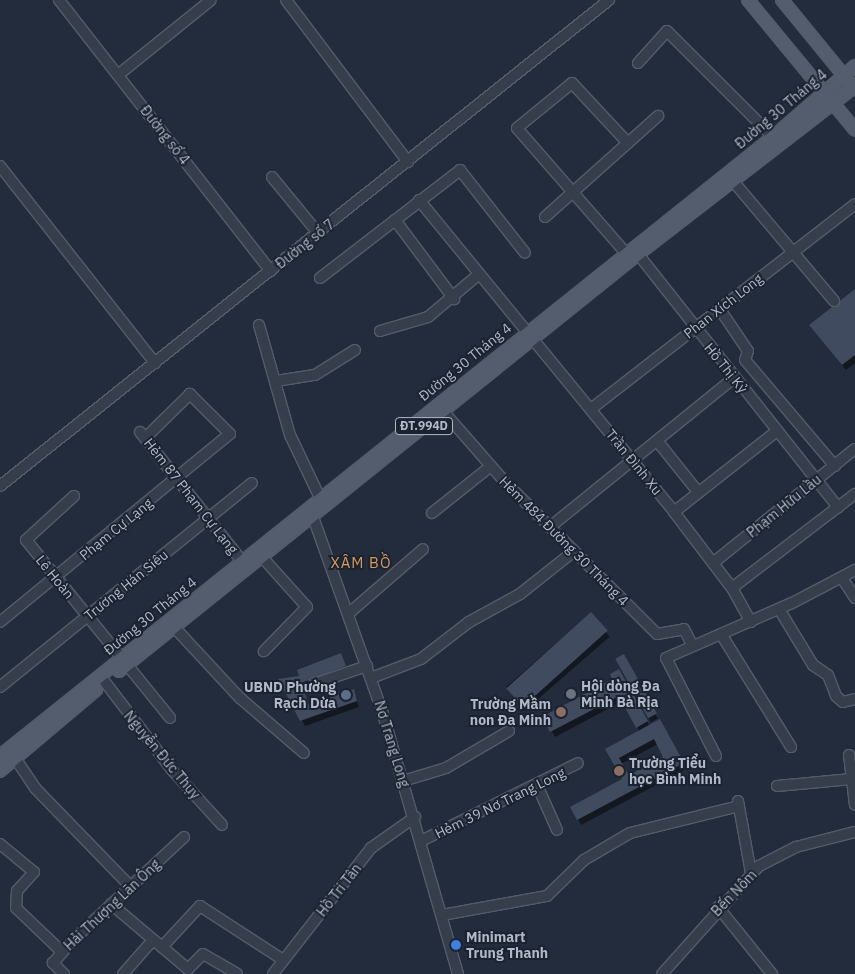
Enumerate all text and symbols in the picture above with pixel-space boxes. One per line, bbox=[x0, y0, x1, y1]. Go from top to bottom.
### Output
street label: Đường 30 Tháng 4 bbox=[732, 66, 830, 152]
street label: Đường số 4 bbox=[137, 102, 193, 168]
street label: Đường số 7 bbox=[272, 216, 338, 272]
street label: Phan Xích Long bbox=[680, 270, 766, 342]
street label: Đường 30 Tháng 4 bbox=[415, 319, 515, 405]
street label: Hồ Thị Kỷ bbox=[701, 340, 751, 396]
road number: ĐT.994D bbox=[394, 416, 454, 436]
street label: Trần Đình Xu bbox=[602, 426, 666, 498]
street label: Hẻm 87 Phạm Cự Lạng bbox=[141, 435, 241, 557]
street label: Phạm Hữu Lầu bbox=[743, 471, 825, 541]
street label: Hẻm 484 Đường 30 Tháng 4 bbox=[496, 473, 632, 609]
street label: Phạm Cự Lạng bbox=[76, 494, 156, 564]
street label: Trương Hán Siêu bbox=[81, 546, 171, 624]
street label: Lê Hoàn bbox=[32, 552, 78, 602]
district label: XÂM BỒ bbox=[330, 554, 392, 572]
street label: Đường 30 Tháng 4 bbox=[100, 573, 200, 659]
place label: Hội dòng Đa Minh Bà Rịa bbox=[581, 678, 660, 710]
place label: UBND Phường Rạch Dừa bbox=[244, 679, 336, 712]
marker: Hội dòng Đa Minh Bà Rịa bbox=[565, 688, 577, 700]
marker: UBND Phường Rạch Dừa bbox=[340, 689, 352, 701]
place label: Trường Mầm non Đa Minh bbox=[470, 696, 551, 729]
street label: Nơ Trang Long bbox=[371, 699, 413, 789]
marker: Trường Mầm non Đa Minh bbox=[555, 706, 567, 718]
street label: Nguyễn Đức Thụy bbox=[120, 708, 204, 802]
place label: Trường Tiểu học Bình Minh bbox=[629, 755, 721, 788]
street label: Hẻm 39 Nơ Trang Long bbox=[432, 764, 568, 842]
marker: Trường Tiểu học Bình Minh bbox=[613, 765, 625, 777]
street label: Hải Thượng Lãn Ông bbox=[60, 856, 164, 954]
street label: Hồ Tri Tân bbox=[313, 860, 365, 920]
street label: Bến Nôm bbox=[708, 866, 760, 920]
place label: Minimart Trung Thanh bbox=[466, 929, 548, 962]
marker: Minimart Trung Thanh bbox=[450, 939, 462, 951]

